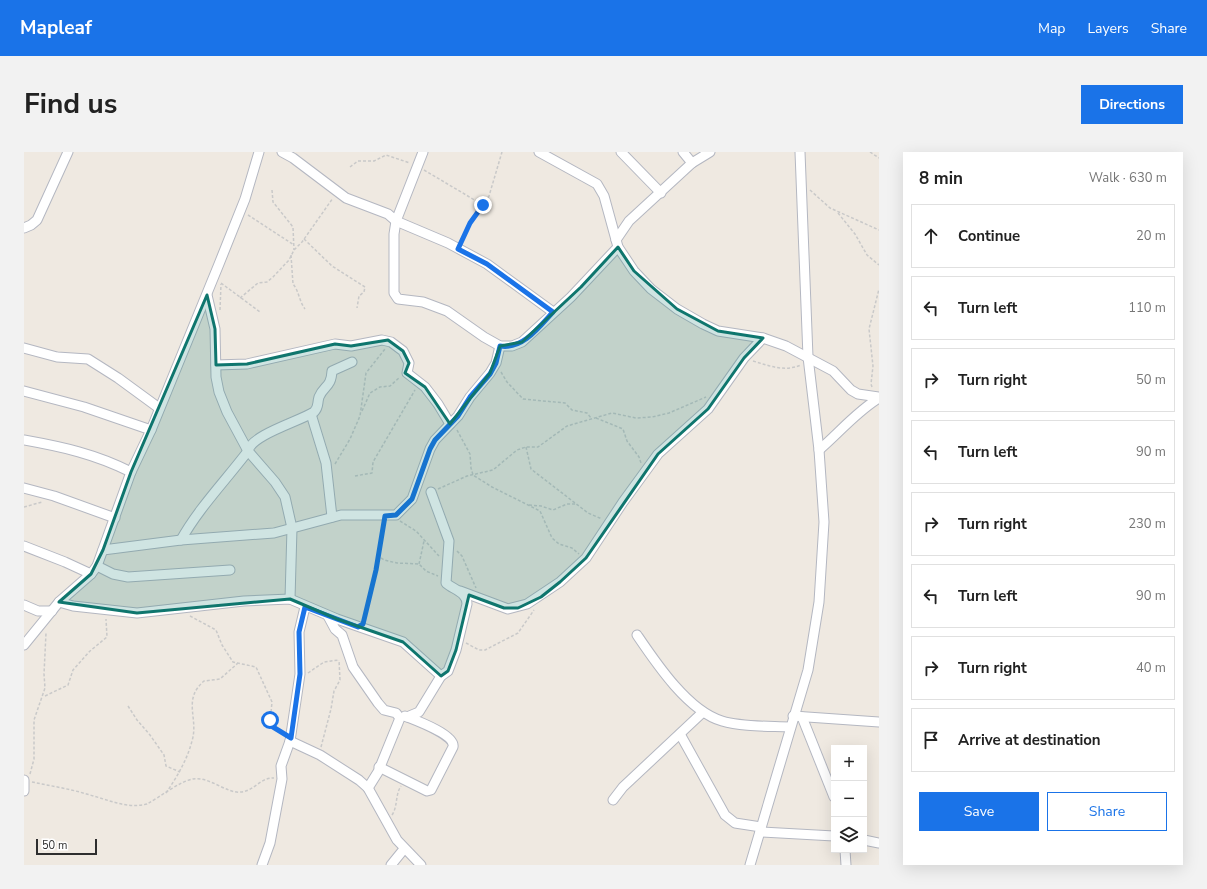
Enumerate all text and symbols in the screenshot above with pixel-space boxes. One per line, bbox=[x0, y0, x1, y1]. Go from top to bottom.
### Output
text: Mapleaf bbox=[20, 15, 92, 41]
text: Map bbox=[1038, 19, 1065, 38]
text: Layers bbox=[1087, 19, 1129, 38]
text: Share bbox=[1151, 19, 1187, 38]
text: Find us bbox=[24, 85, 118, 123]
button: Directions bbox=[1081, 85, 1183, 124]
text: 8 min bbox=[919, 167, 963, 190]
text: Walk · 630 m bbox=[1089, 169, 1167, 187]
route end bbox=[474, 196, 492, 214]
icon: ahead bbox=[920, 225, 942, 247]
text: Continue bbox=[958, 226, 1020, 246]
text: 20 m bbox=[1136, 227, 1166, 245]
icon: left bbox=[920, 297, 942, 319]
text: Turn left bbox=[958, 298, 1017, 318]
text: 110 m bbox=[1128, 299, 1166, 317]
icon: right bbox=[920, 369, 942, 391]
text: Turn right bbox=[958, 370, 1027, 390]
text: 50 m bbox=[1136, 371, 1166, 389]
icon: left bbox=[920, 441, 942, 463]
text: Turn left bbox=[958, 442, 1017, 462]
text: 90 m bbox=[1136, 443, 1166, 461]
icon: right bbox=[920, 513, 942, 535]
text: Turn right bbox=[958, 514, 1027, 534]
text: 230 m bbox=[1128, 515, 1166, 533]
icon: left bbox=[920, 585, 942, 607]
text: Turn left bbox=[958, 586, 1017, 606]
text: 90 m bbox=[1136, 587, 1166, 605]
icon: right bbox=[920, 657, 942, 679]
text: Turn right bbox=[958, 658, 1027, 678]
text: 40 m bbox=[1136, 659, 1166, 677]
route start bbox=[261, 711, 279, 729]
icon: arrive bbox=[920, 729, 942, 751]
text: Arrive at destination bbox=[958, 730, 1101, 750]
map controls bbox=[831, 745, 867, 853]
button: + bbox=[831, 745, 867, 781]
button: − bbox=[831, 781, 867, 817]
button: Save bbox=[919, 792, 1039, 831]
button: Share bbox=[1047, 792, 1167, 831]
button: layers bbox=[831, 817, 867, 853]
scale bar bbox=[36, 837, 97, 856]
text: 50 m bbox=[42, 838, 67, 853]

